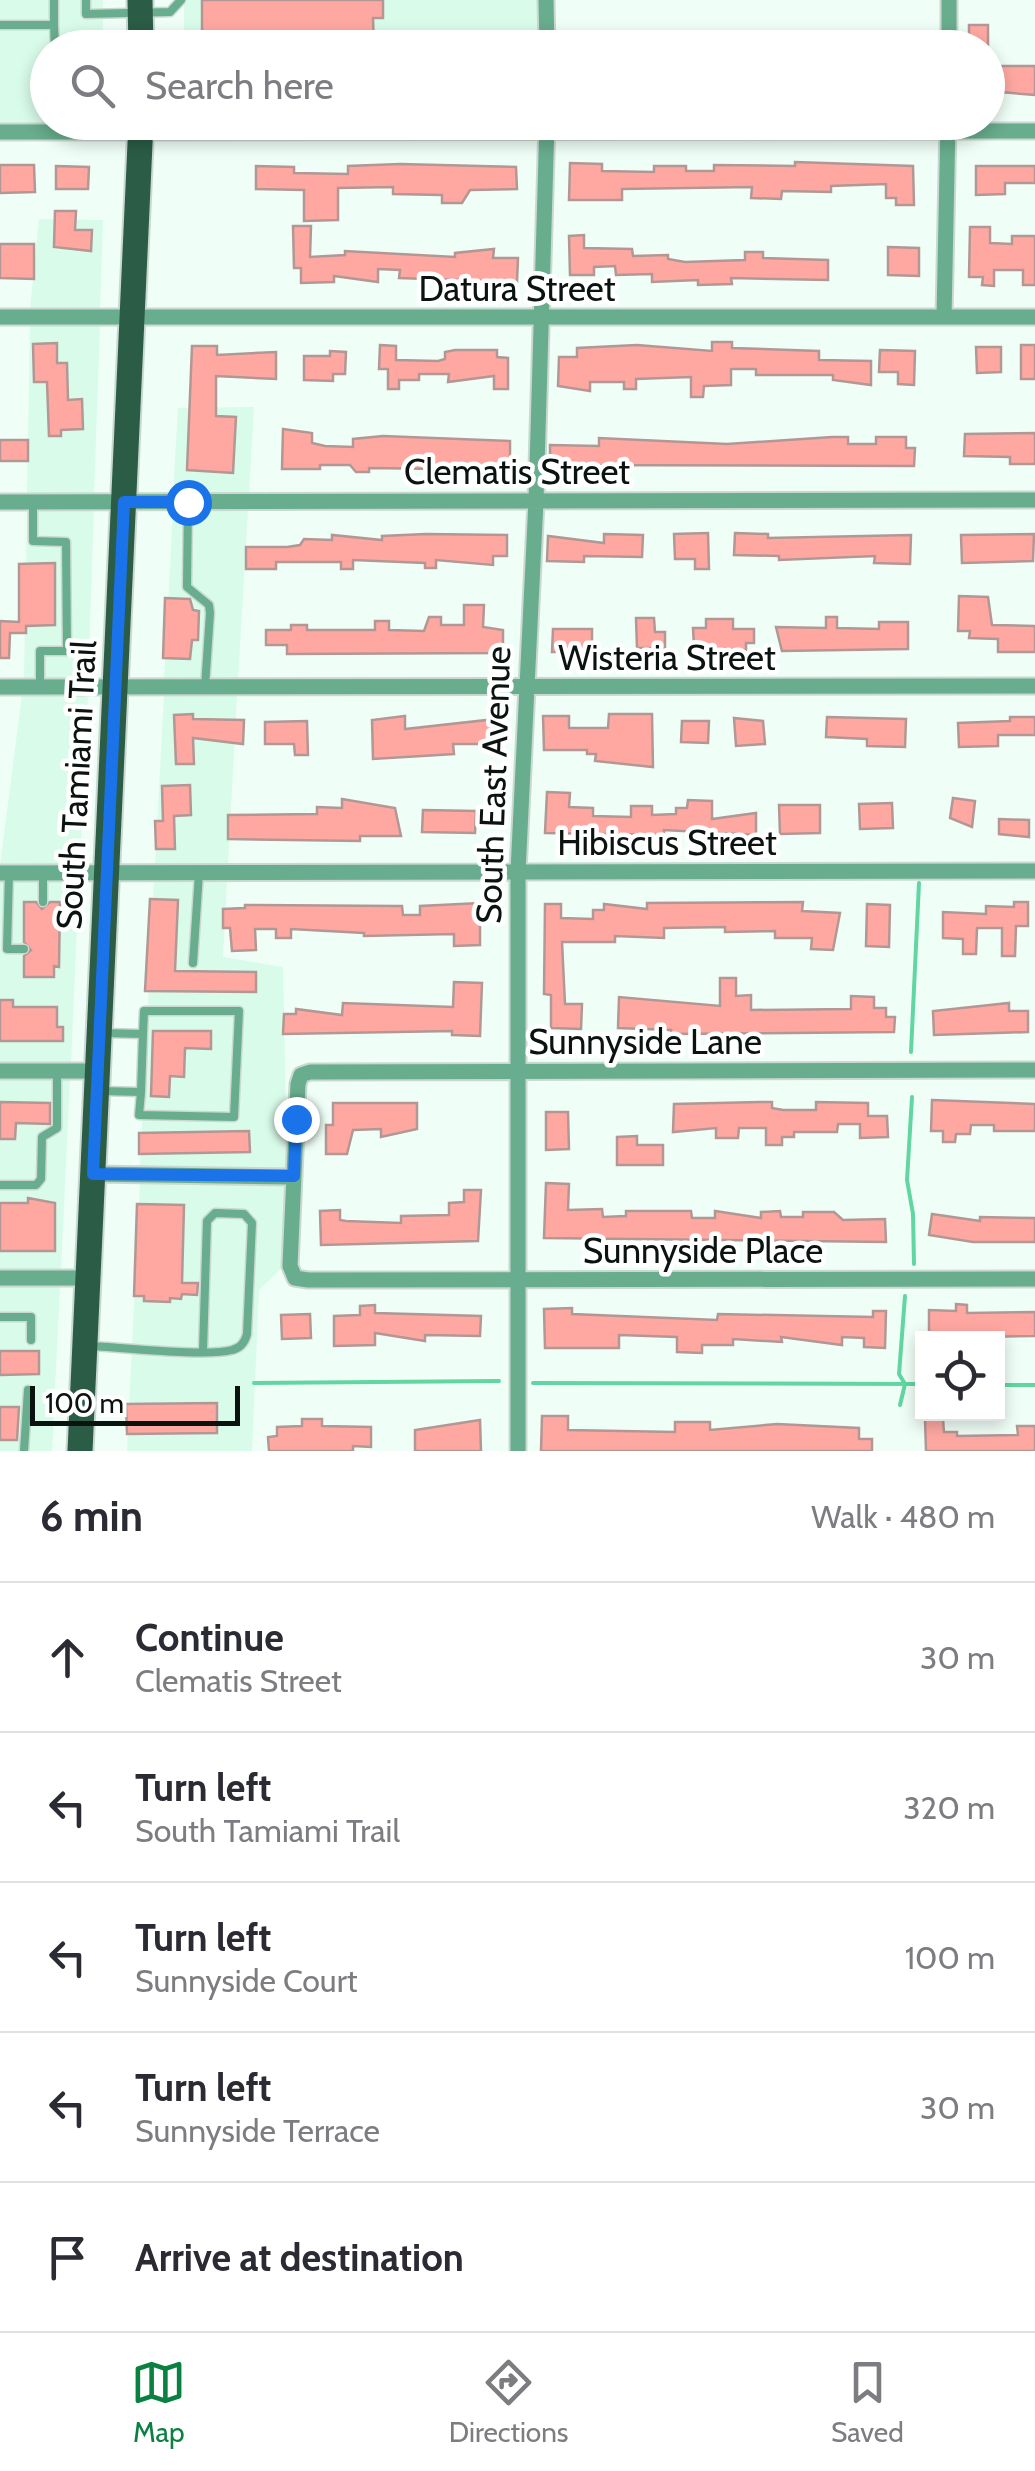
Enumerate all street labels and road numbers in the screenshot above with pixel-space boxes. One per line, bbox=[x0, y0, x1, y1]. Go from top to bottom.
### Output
street label: Datura Street bbox=[418, 267, 616, 310]
street label: Clematis Street bbox=[404, 450, 630, 493]
street label: Wisteria Street bbox=[558, 636, 776, 679]
street label: South Tamiami Trail bbox=[47, 638, 105, 931]
street label: South East Avenue bbox=[467, 645, 519, 925]
street label: Hibiscus Street bbox=[557, 821, 777, 864]
street label: Sunnyside Lane bbox=[528, 1020, 762, 1063]
street label: Sunnyside Place bbox=[583, 1229, 823, 1272]

